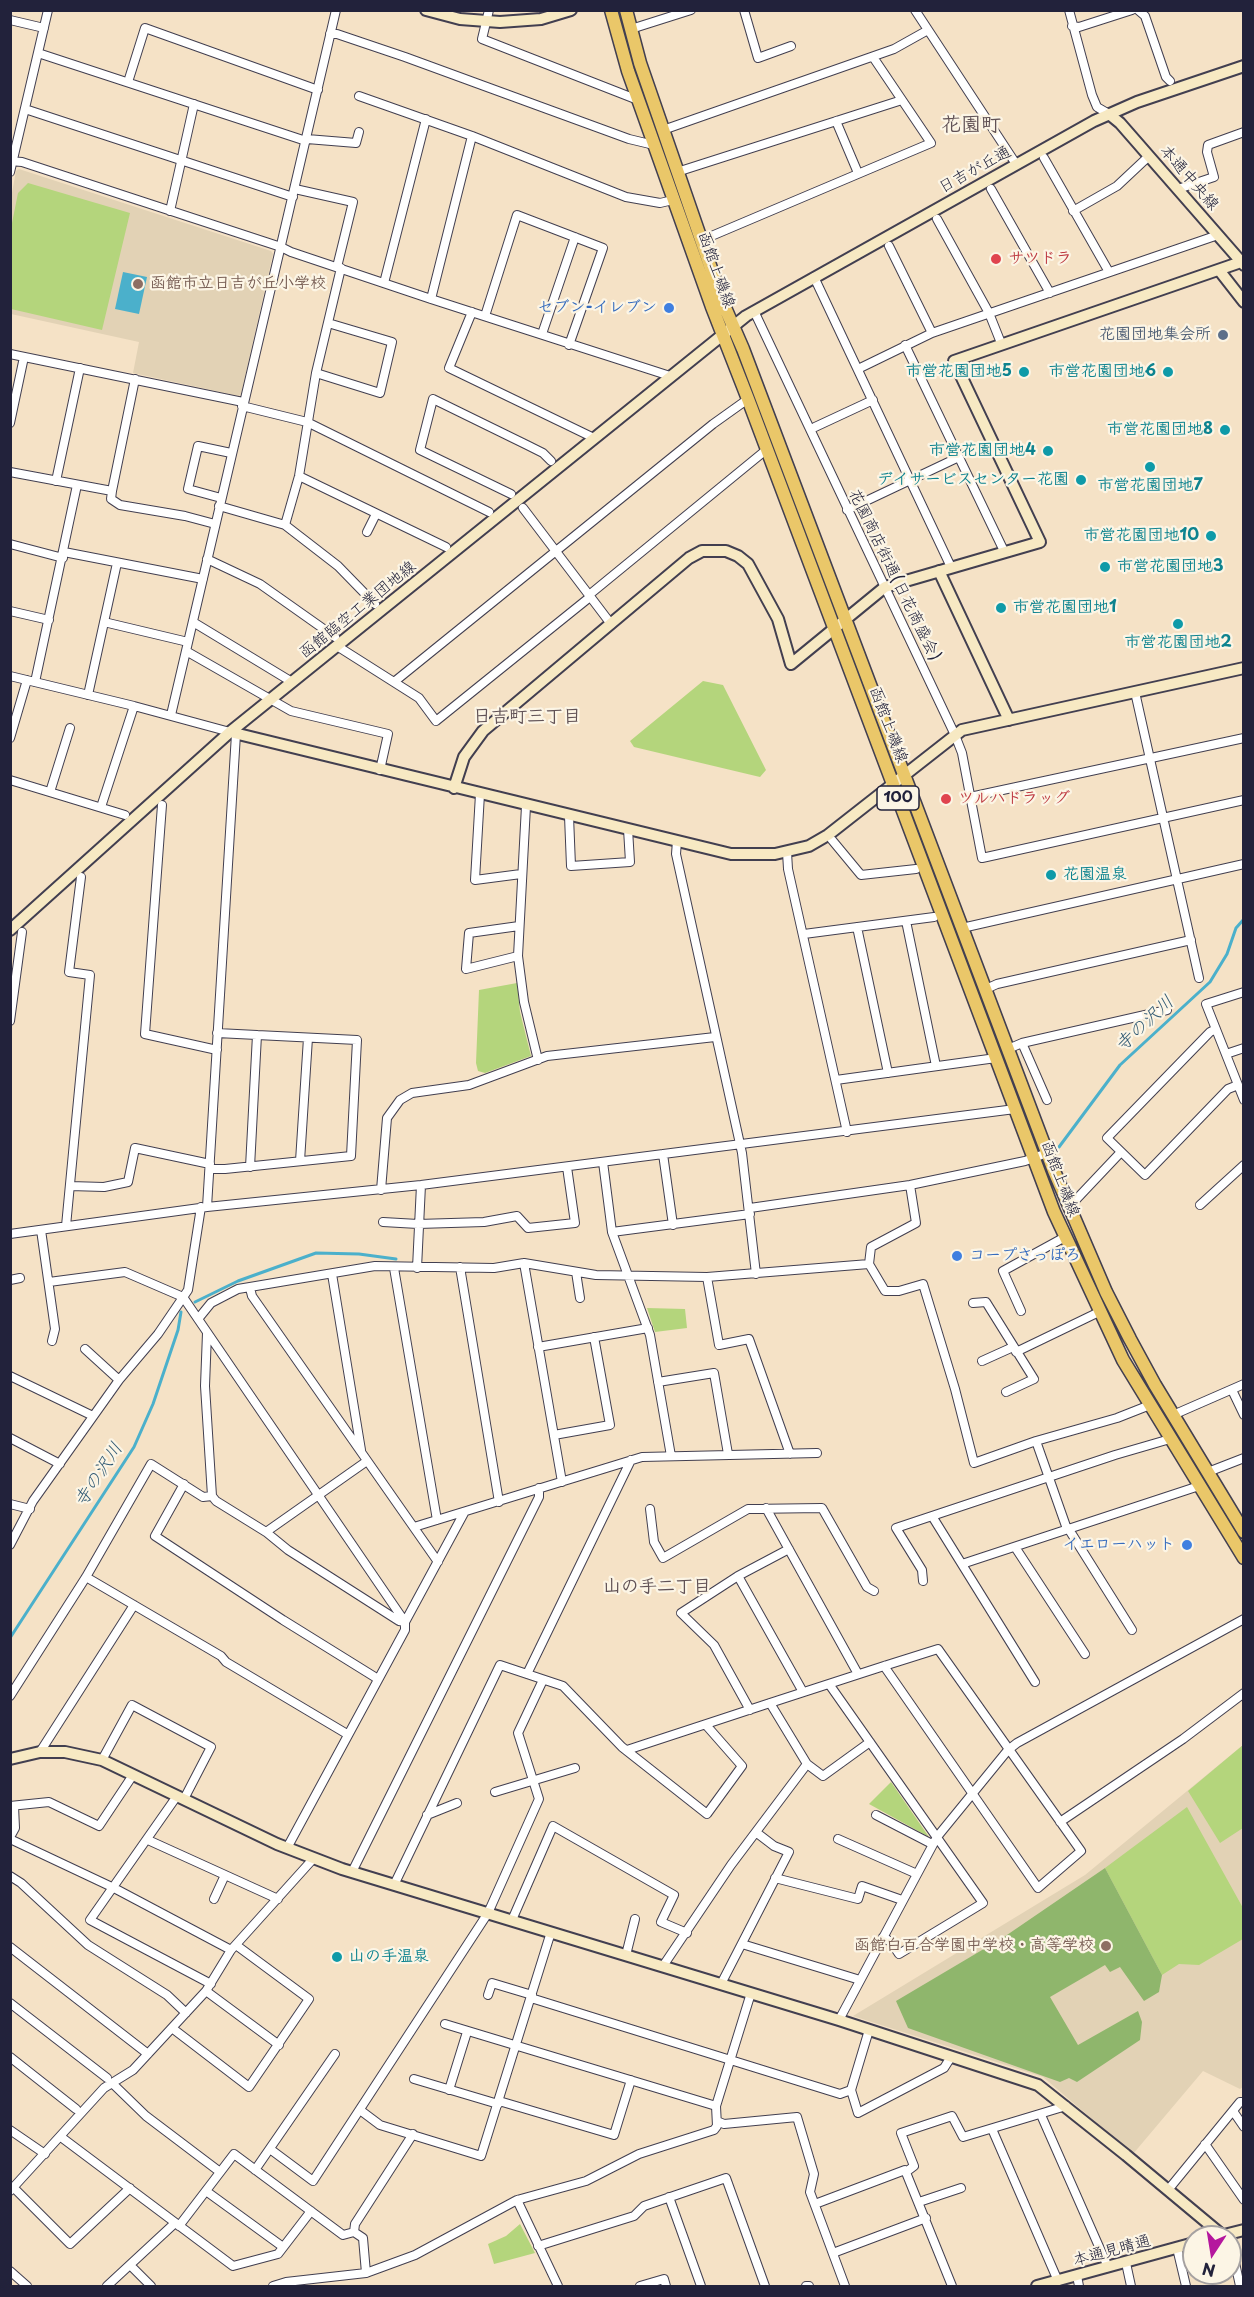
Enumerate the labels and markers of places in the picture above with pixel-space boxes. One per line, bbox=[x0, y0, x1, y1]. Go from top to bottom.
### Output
place label: サツドラ bbox=[1008, 249, 1072, 269]
marker: サツドラ bbox=[989, 252, 1003, 266]
place label: 函館市立日吉が丘小学校 bbox=[150, 274, 326, 294]
marker: 函館市立日吉が丘小学校 bbox=[131, 277, 145, 291]
place label: セブン-イレブン bbox=[538, 298, 657, 318]
marker: セブン-イレブン bbox=[662, 301, 676, 315]
place label: 花園団地集会所 bbox=[1099, 325, 1211, 345]
marker: 花園団地集会所 bbox=[1216, 328, 1230, 342]
place label: 市営花園団地5 bbox=[906, 362, 1012, 382]
place label: 市営花園団地6 bbox=[1049, 362, 1156, 382]
marker: 市営花園団地5 bbox=[1017, 365, 1031, 379]
marker: 市営花園団地6 bbox=[1161, 365, 1175, 379]
place label: 市営花園団地8 bbox=[1107, 420, 1213, 440]
marker: 市営花園団地8 bbox=[1218, 423, 1232, 437]
place label: 市営花園団地4 bbox=[929, 441, 1036, 461]
marker: 市営花園団地4 bbox=[1041, 444, 1055, 458]
marker: 市営花園団地7 bbox=[1143, 460, 1157, 474]
place label: デイサービスセンター花園 bbox=[877, 470, 1069, 490]
marker: デイサービスセンター花園 bbox=[1074, 473, 1088, 487]
place label: 市営花園団地7 bbox=[1097, 476, 1203, 496]
place label: 市営花園団地10 bbox=[1083, 526, 1199, 546]
marker: 市営花園団地10 bbox=[1204, 529, 1218, 543]
place label: 市営花園団地3 bbox=[1117, 557, 1223, 577]
marker: 市営花園団地3 bbox=[1098, 560, 1112, 574]
place label: 市営花園団地1 bbox=[1013, 598, 1117, 618]
marker: 市営花園団地1 bbox=[994, 601, 1008, 615]
marker: 市営花園団地2 bbox=[1171, 617, 1185, 631]
place label: 市営花園団地2 bbox=[1124, 633, 1232, 653]
place label: ツルハドラッグ bbox=[958, 789, 1070, 809]
marker: ツルハドラッグ bbox=[939, 792, 953, 806]
place label: 花園温泉 bbox=[1063, 865, 1127, 885]
marker: 花園温泉 bbox=[1044, 868, 1058, 882]
place label: コープさっぽろ bbox=[969, 1246, 1081, 1266]
marker: コープさっぽろ bbox=[950, 1249, 964, 1263]
place label: イエローハット bbox=[1063, 1535, 1175, 1555]
marker: イエローハット bbox=[1180, 1538, 1194, 1552]
place label: 函館白百合学園中学校・高等学校 bbox=[854, 1936, 1094, 1956]
marker: 函館白百合学園中学校・高等学校 bbox=[1099, 1939, 1113, 1953]
place label: 山の手温泉 bbox=[349, 1947, 429, 1967]
marker: 山の手温泉 bbox=[330, 1950, 344, 1964]

